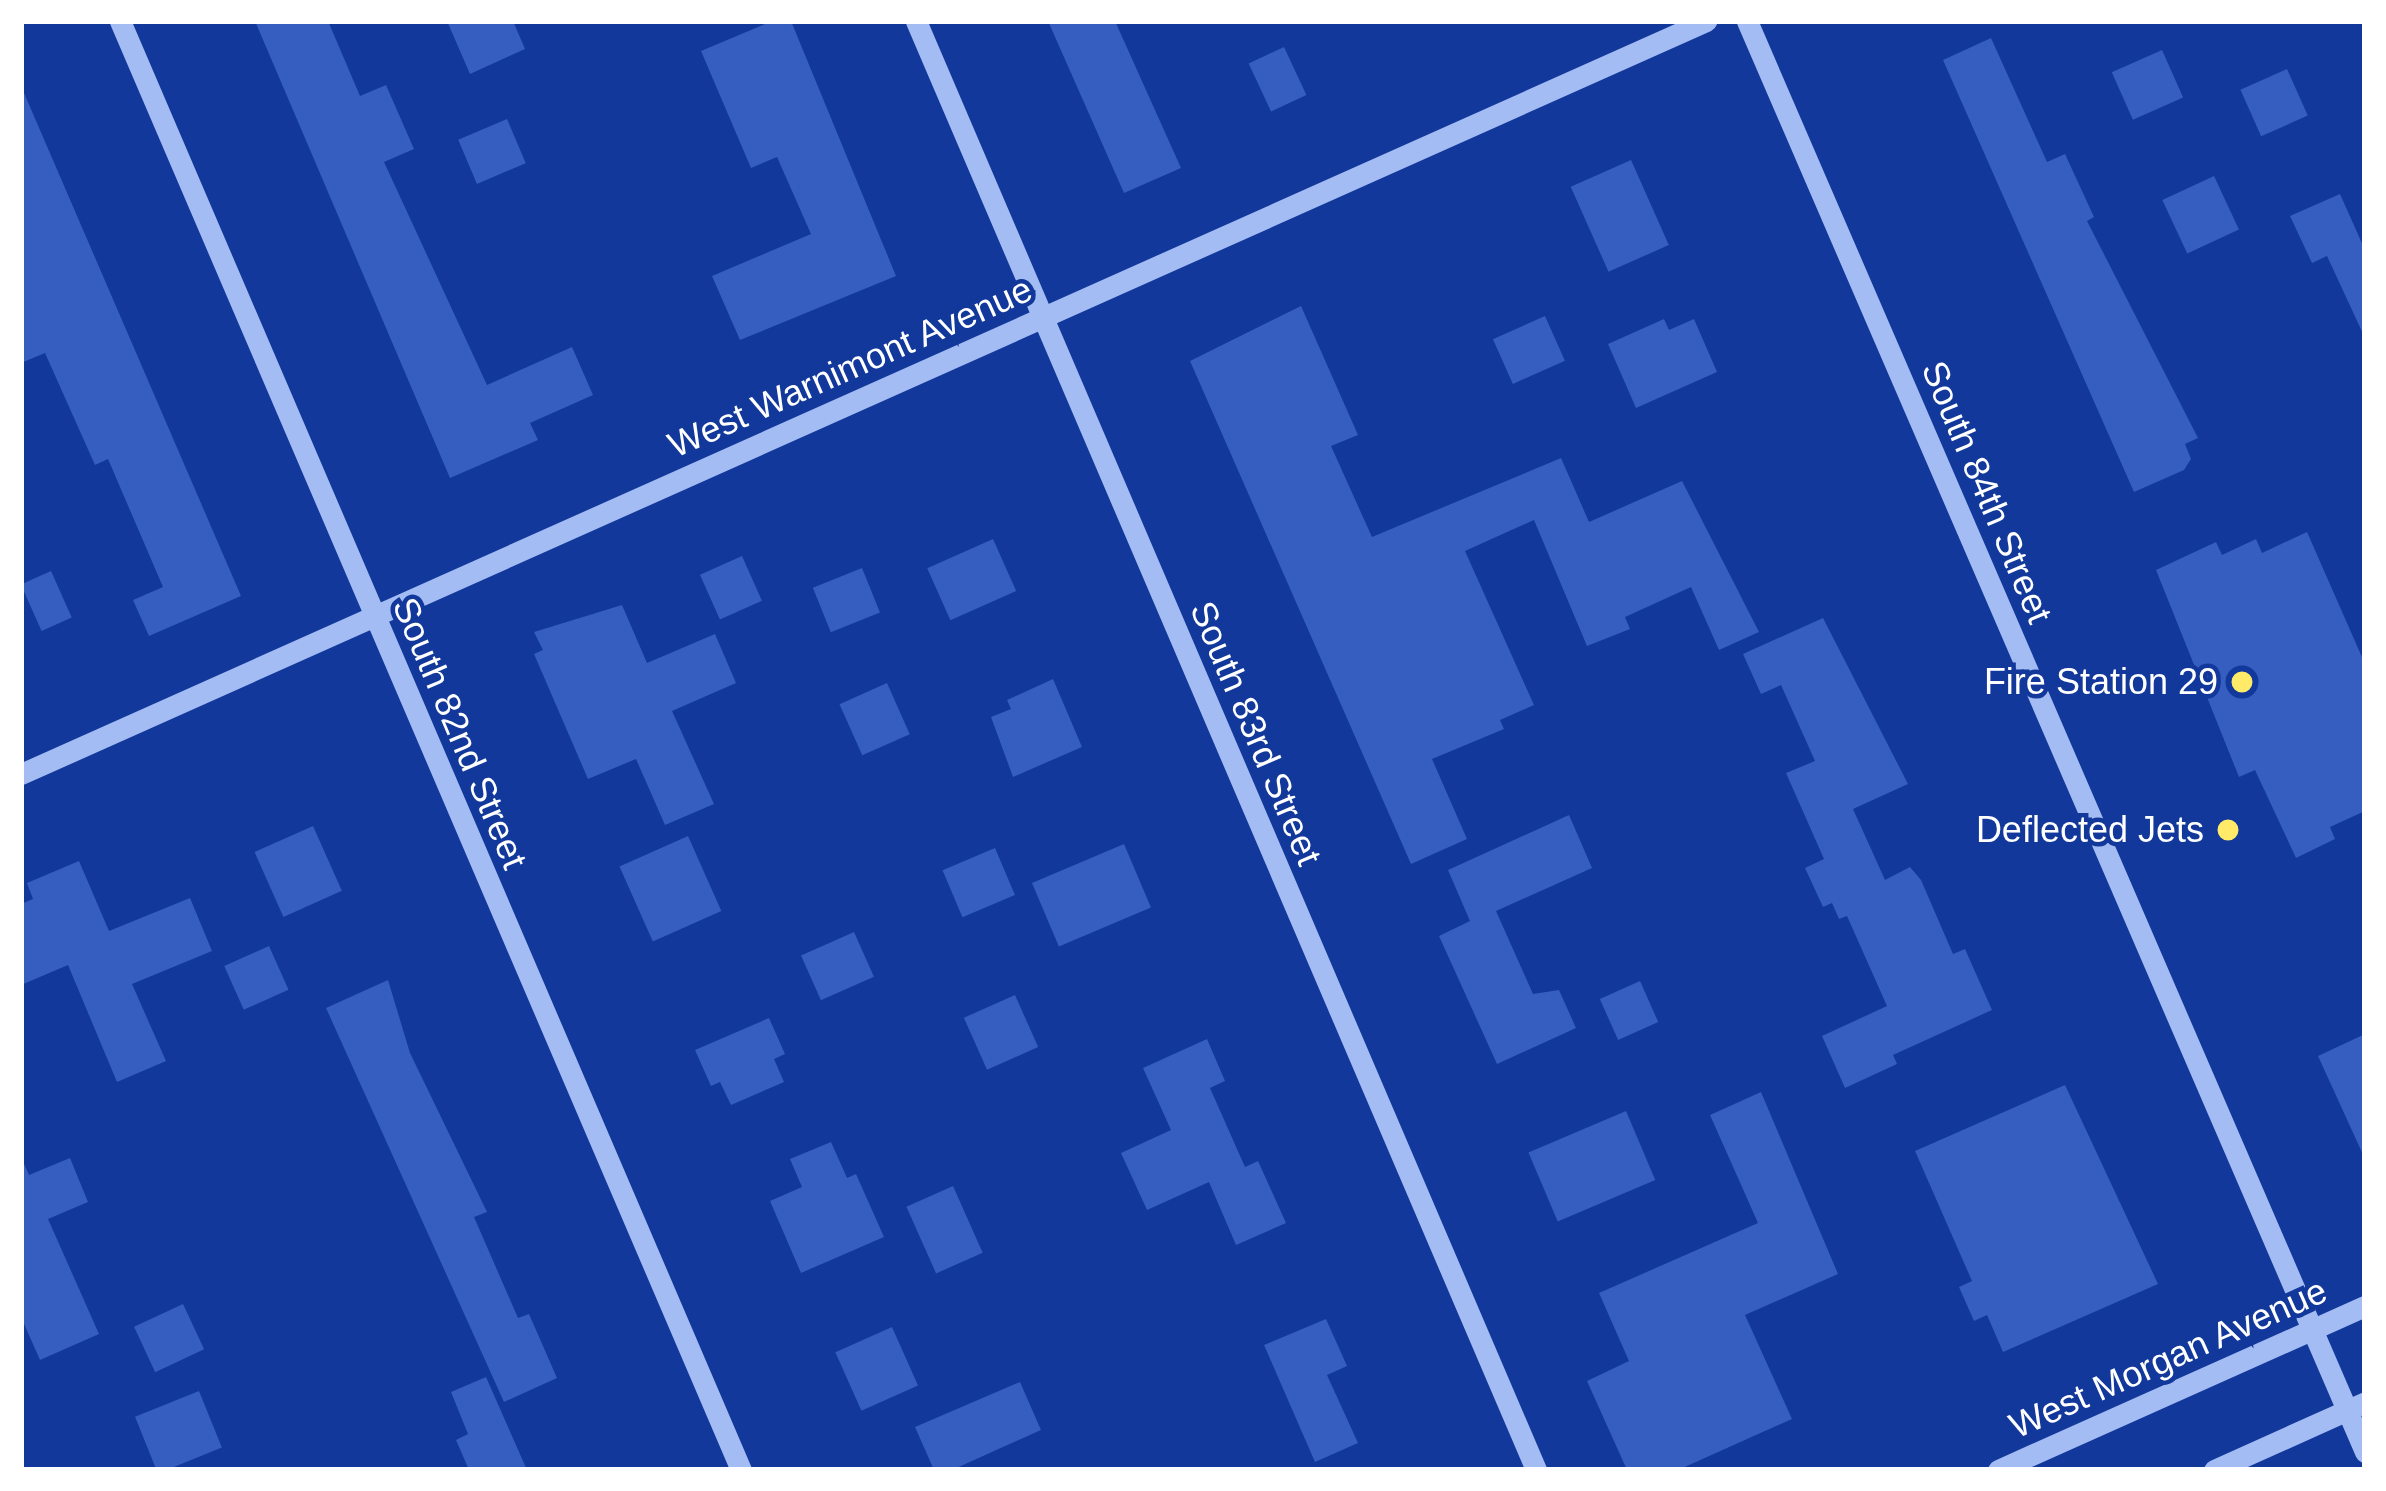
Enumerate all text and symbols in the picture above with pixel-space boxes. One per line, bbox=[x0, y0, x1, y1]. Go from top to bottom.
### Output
street label: West Warnimont Avenue bbox=[661, 267, 1039, 467]
street label: South 84th Street bbox=[1912, 355, 2062, 629]
street label: South 82nd Street bbox=[383, 591, 537, 875]
street label: South 83rd Street bbox=[1181, 595, 1331, 871]
place label: Fire Station 29 bbox=[1984, 660, 2218, 704]
marker: Fire Station 29 bbox=[2229, 669, 2255, 695]
place label: Deflected Jets bbox=[1976, 808, 2204, 852]
marker: Deflected Jets bbox=[2215, 817, 2241, 843]
street label: West Morgan Avenue bbox=[2002, 1268, 2334, 1448]

